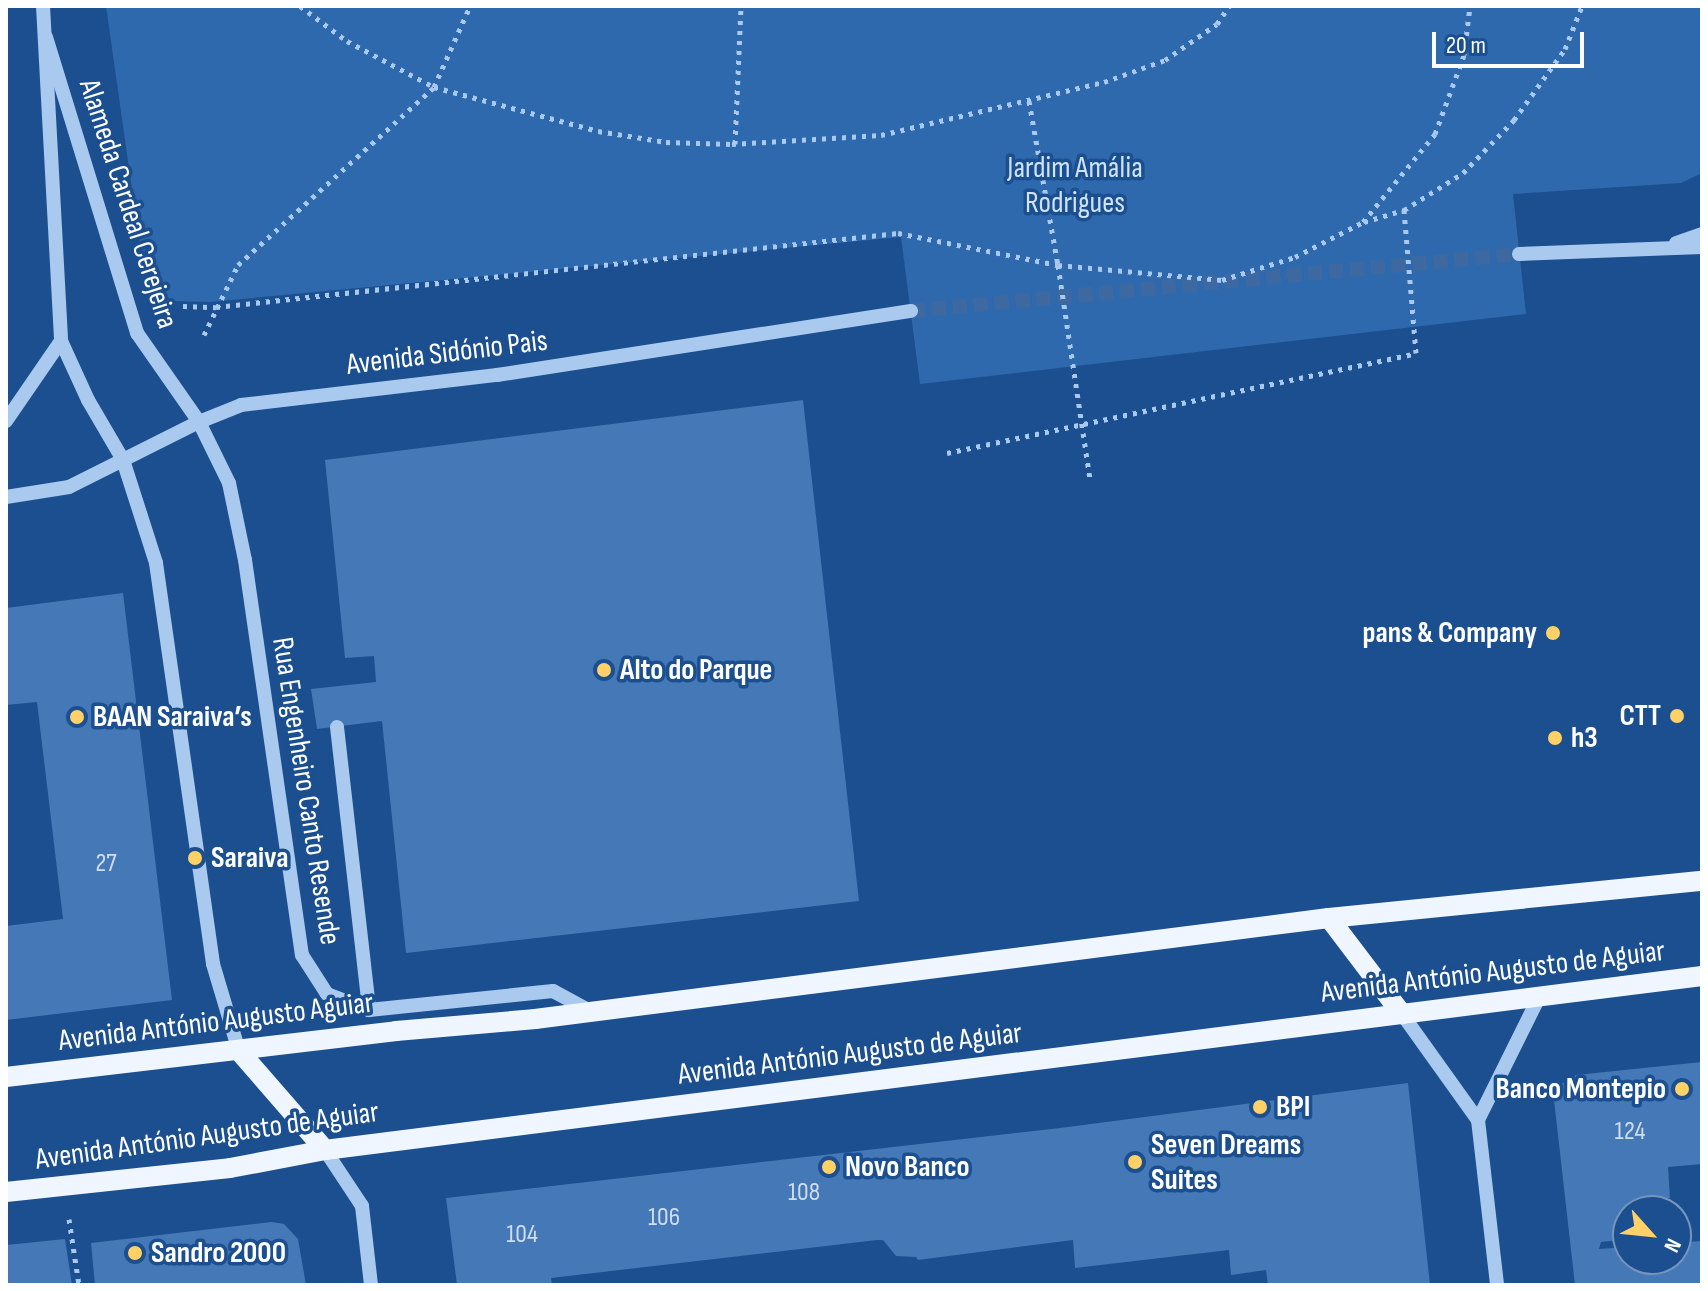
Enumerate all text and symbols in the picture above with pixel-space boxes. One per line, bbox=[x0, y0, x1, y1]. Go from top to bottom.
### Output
scale bar bbox=[1436, 16, 1588, 66]
text: 20 m bbox=[1446, 31, 1486, 60]
street label: Alameda Cardeal Cerejeira bbox=[71, 75, 185, 333]
park label: Jardim Amália Rodrigues bbox=[1007, 150, 1143, 220]
street label: Avenida Sidónio Pais bbox=[344, 323, 550, 383]
place label: pans & Company bbox=[1362, 615, 1537, 651]
marker: pans & Company bbox=[1544, 624, 1562, 642]
street label: Rua Engenheiro Canto Resende bbox=[264, 635, 348, 947]
place label: Alto do Parque bbox=[620, 652, 772, 688]
marker: Alto do Parque bbox=[595, 661, 613, 679]
place label: CTT bbox=[1619, 698, 1661, 734]
place label: BAAN Saraiva’s bbox=[93, 699, 252, 735]
marker: CTT bbox=[1668, 707, 1686, 725]
marker: BAAN Saraiva’s bbox=[68, 708, 86, 726]
place label: h3 bbox=[1571, 720, 1598, 756]
marker: h3 bbox=[1546, 729, 1564, 747]
place label: Saraiva bbox=[211, 840, 288, 876]
house number: 27 bbox=[95, 848, 117, 880]
marker: Saraiva bbox=[186, 849, 204, 867]
street label: Avenida António Augusto de Aguiar bbox=[1319, 933, 1667, 1011]
street label: Avenida António Augusto Aguiar bbox=[57, 985, 375, 1059]
street label: Avenida António Augusto de Aguiar bbox=[676, 1015, 1024, 1093]
place label: Banco Montepio bbox=[1495, 1071, 1666, 1107]
marker: Banco Montepio bbox=[1673, 1080, 1691, 1098]
place label: BPI bbox=[1276, 1089, 1310, 1125]
street label: Avenida António Augusto de Aguiar bbox=[33, 1094, 381, 1178]
marker: BPI bbox=[1251, 1098, 1269, 1116]
house number: 124 bbox=[1615, 1116, 1645, 1148]
place label: Seven Dreams Suites bbox=[1151, 1127, 1301, 1198]
place label: Novo Banco bbox=[845, 1149, 970, 1185]
marker: Seven Dreams Suites bbox=[1126, 1153, 1144, 1171]
marker: Novo Banco bbox=[820, 1158, 838, 1176]
house number: 108 bbox=[788, 1177, 820, 1209]
north arrow bbox=[1612, 1195, 1692, 1275]
house number: 106 bbox=[648, 1202, 680, 1234]
house number: 104 bbox=[506, 1219, 538, 1251]
text: N bbox=[1657, 1234, 1687, 1257]
place label: Sandro 2000 bbox=[151, 1235, 286, 1271]
marker: Sandro 2000 bbox=[126, 1244, 144, 1262]

